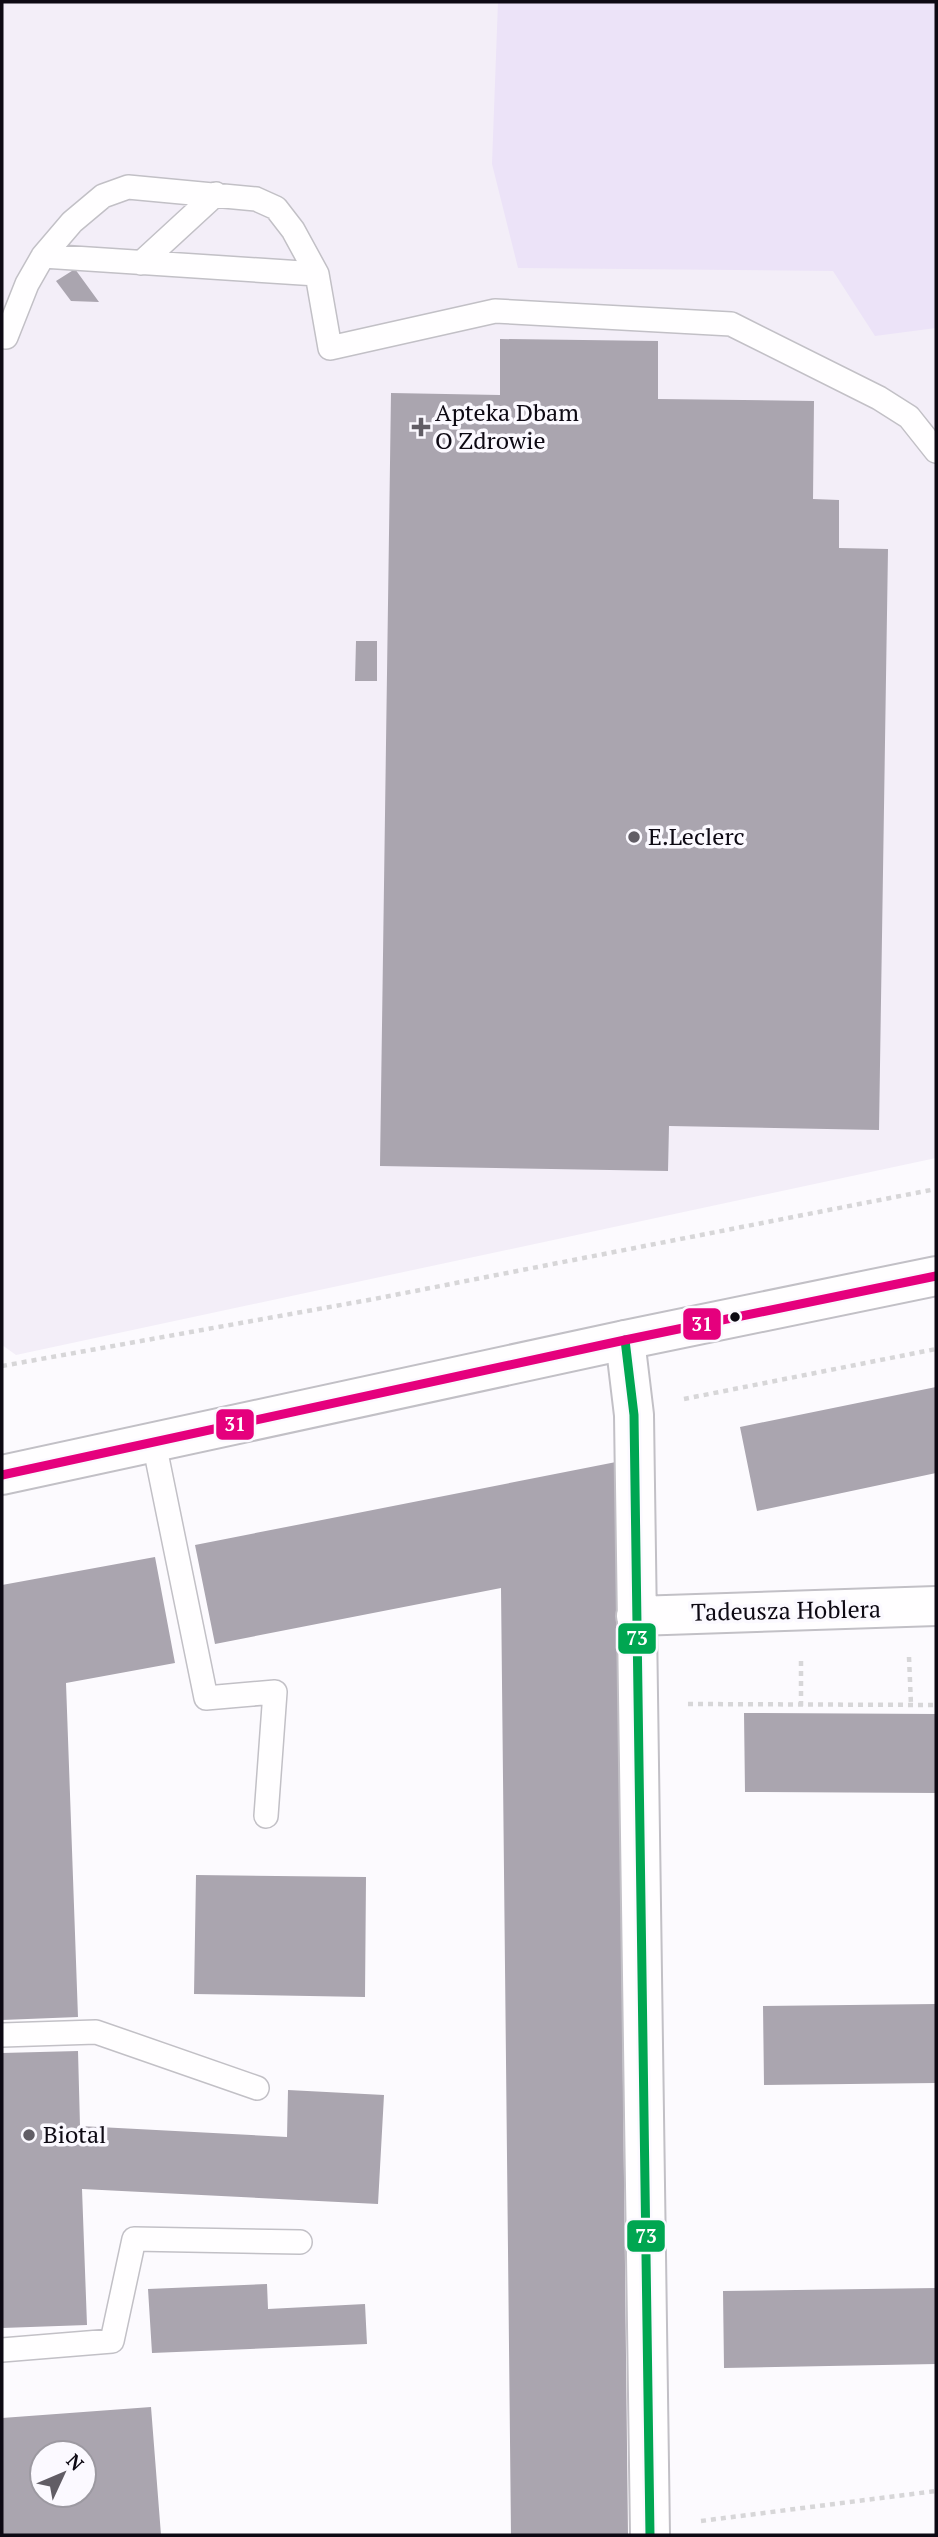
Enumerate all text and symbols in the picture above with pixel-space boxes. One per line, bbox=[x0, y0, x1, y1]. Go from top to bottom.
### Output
place label: Apteka Dbam O Zdrowie bbox=[435, 396, 579, 456]
marker: Apteka Dbam O Zdrowie bbox=[413, 419, 429, 435]
place label: E.Leclerc bbox=[648, 820, 745, 852]
marker: E.Leclerc bbox=[626, 829, 642, 845]
line badge: 31 bbox=[682, 1307, 722, 1341]
unlabelled marker bbox=[728, 1310, 742, 1324]
text: 31 bbox=[691, 1311, 713, 1336]
line badge: 31 bbox=[215, 1408, 255, 1441]
text: 31 bbox=[224, 1411, 246, 1436]
street label: Tadeusza Hoblera bbox=[691, 1592, 881, 1628]
line badge: 73 bbox=[617, 1622, 657, 1655]
text: 73 bbox=[626, 1625, 648, 1650]
place label: Biotal bbox=[43, 2118, 106, 2150]
marker: Biotal bbox=[21, 2127, 37, 2143]
line badge: 73 bbox=[626, 2219, 666, 2253]
text: 73 bbox=[635, 2223, 657, 2248]
north arrow bbox=[28, 2439, 98, 2509]
text: N bbox=[62, 2448, 90, 2476]

